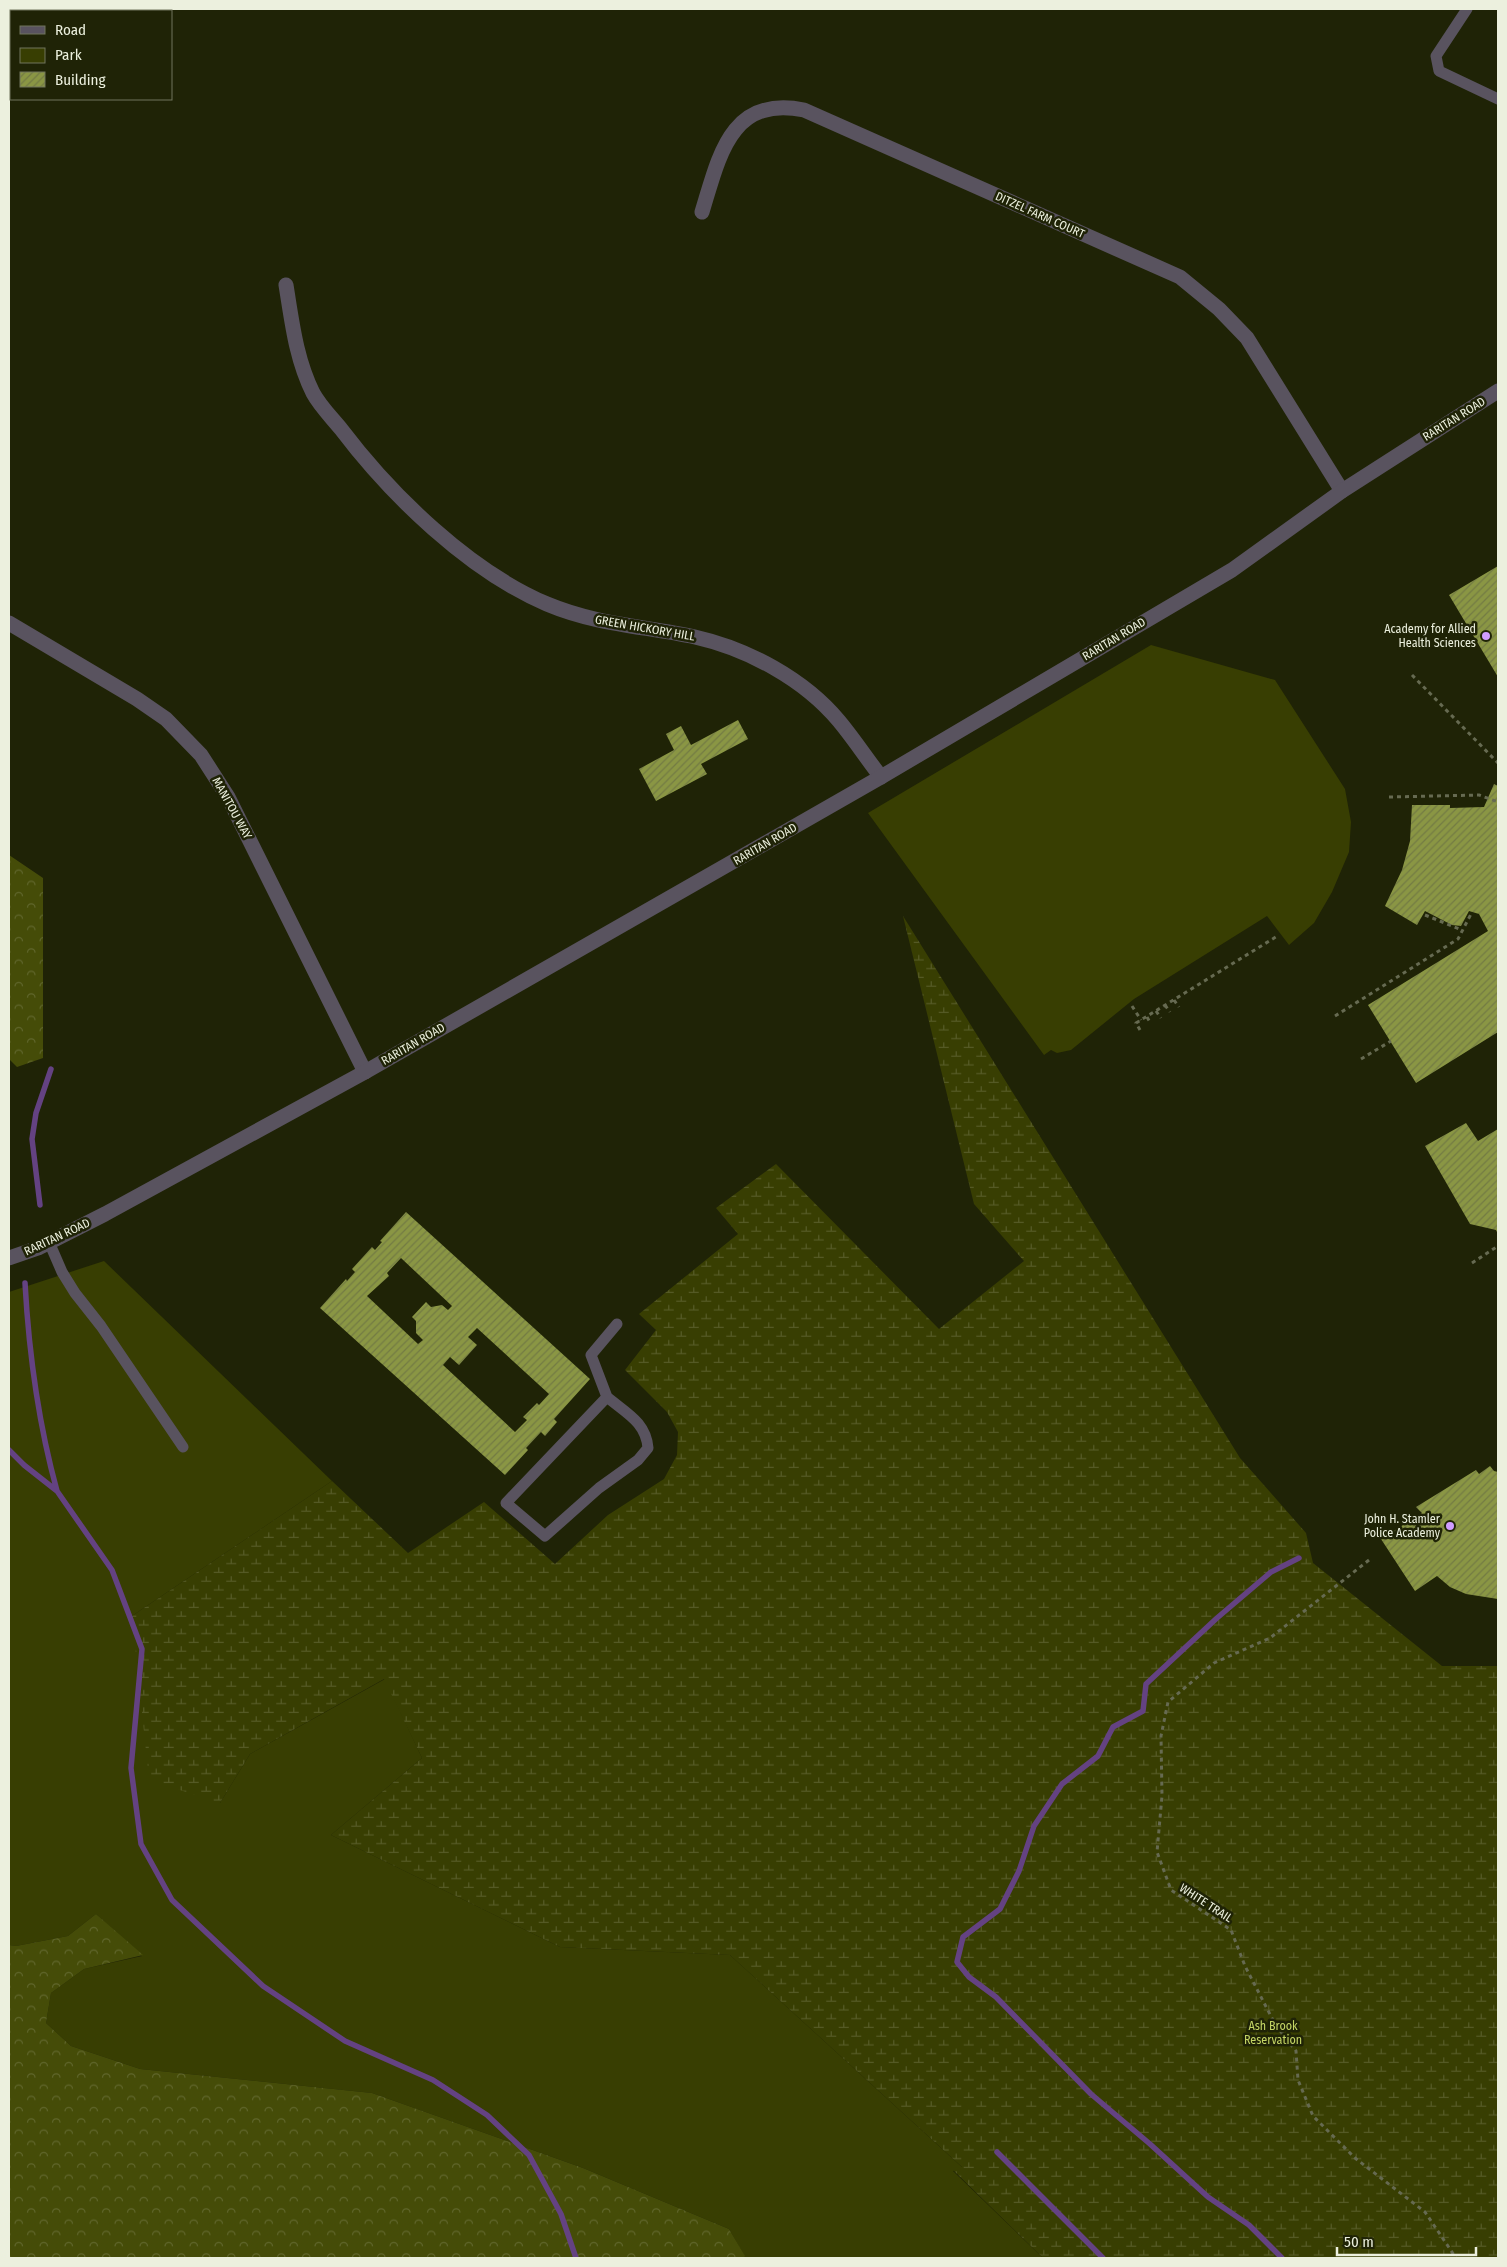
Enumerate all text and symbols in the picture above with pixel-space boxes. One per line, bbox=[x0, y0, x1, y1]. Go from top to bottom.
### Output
legend bbox=[10, 10, 172, 100]
text: Road bbox=[55, 21, 86, 39]
text: Park bbox=[55, 46, 82, 64]
text: Building bbox=[55, 71, 106, 89]
street label: DITZEL FARM COURT bbox=[993, 189, 1087, 241]
street label: RARITAN ROAD bbox=[1420, 394, 1488, 444]
street label: GREEN HICKORY HILL bbox=[594, 612, 697, 644]
street label: RARITAN ROAD bbox=[1080, 615, 1148, 663]
place label: Academy for Allied Health Sciences bbox=[1384, 622, 1476, 650]
marker: Academy for Allied Health Sciences bbox=[1480, 630, 1492, 642]
street label: MANITOU WAY bbox=[209, 775, 255, 841]
street label: RARITAN ROAD bbox=[731, 820, 799, 868]
street label: RARITAN ROAD bbox=[379, 1020, 447, 1068]
street label: RARITAN ROAD bbox=[22, 1216, 92, 1258]
place label: John H. Stamler Police Academy bbox=[1364, 1512, 1441, 1540]
marker: John H. Stamler Police Academy bbox=[1444, 1520, 1456, 1532]
street label: WHITE TRAIL bbox=[1177, 1881, 1236, 1926]
park label: Ash Brook Reservation bbox=[1244, 2019, 1302, 2047]
scale bar bbox=[1337, 2224, 1476, 2256]
text: 50 m bbox=[1344, 2233, 1374, 2251]

